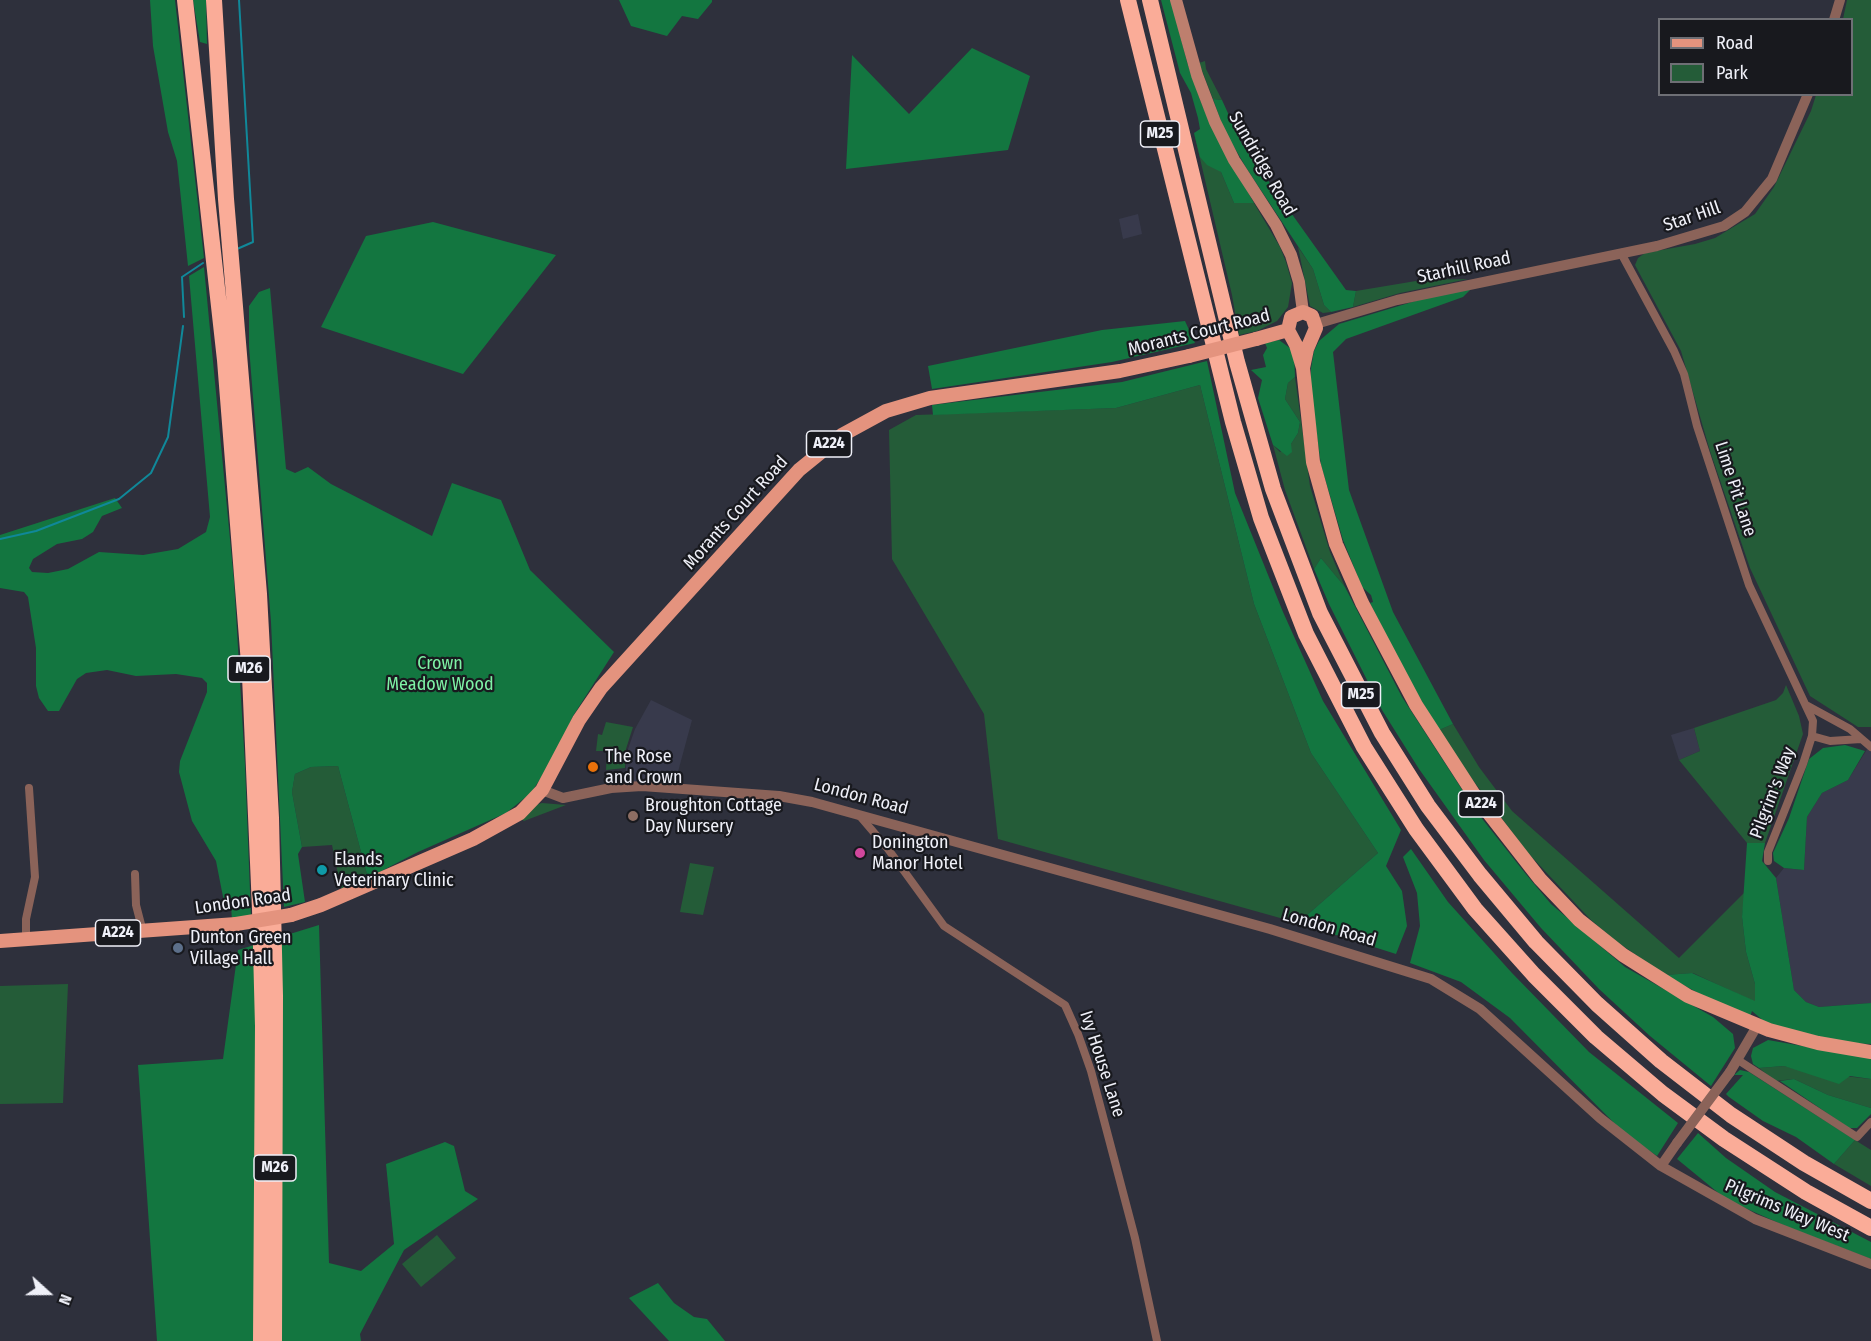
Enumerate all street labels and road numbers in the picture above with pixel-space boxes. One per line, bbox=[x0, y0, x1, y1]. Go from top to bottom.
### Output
street label: Sundridge Road bbox=[1224, 108, 1300, 220]
road number: M25 bbox=[1140, 121, 1180, 147]
street label: Star Hill bbox=[1661, 197, 1723, 237]
street label: Starhill Road bbox=[1415, 248, 1513, 288]
street label: Morants Court Road bbox=[1126, 305, 1272, 361]
road number: A224 bbox=[806, 431, 852, 457]
street label: Lime Pit Lane bbox=[1709, 439, 1761, 539]
street label: Morants Court Road bbox=[679, 452, 793, 574]
road number: M26 bbox=[228, 656, 270, 682]
road number: M25 bbox=[1342, 682, 1380, 708]
street label: Pilgrim's Way bbox=[1746, 744, 1800, 842]
street label: London Road bbox=[812, 774, 910, 820]
road number: A224 bbox=[1458, 791, 1504, 817]
street label: London Road bbox=[194, 885, 292, 919]
street label: London Road bbox=[1280, 904, 1378, 952]
road number: A224 bbox=[96, 920, 140, 946]
street label: Ivy House Lane bbox=[1075, 1008, 1129, 1120]
road number: M26 bbox=[254, 1155, 296, 1181]
street label: Pilgrims Way West bbox=[1721, 1175, 1853, 1247]

